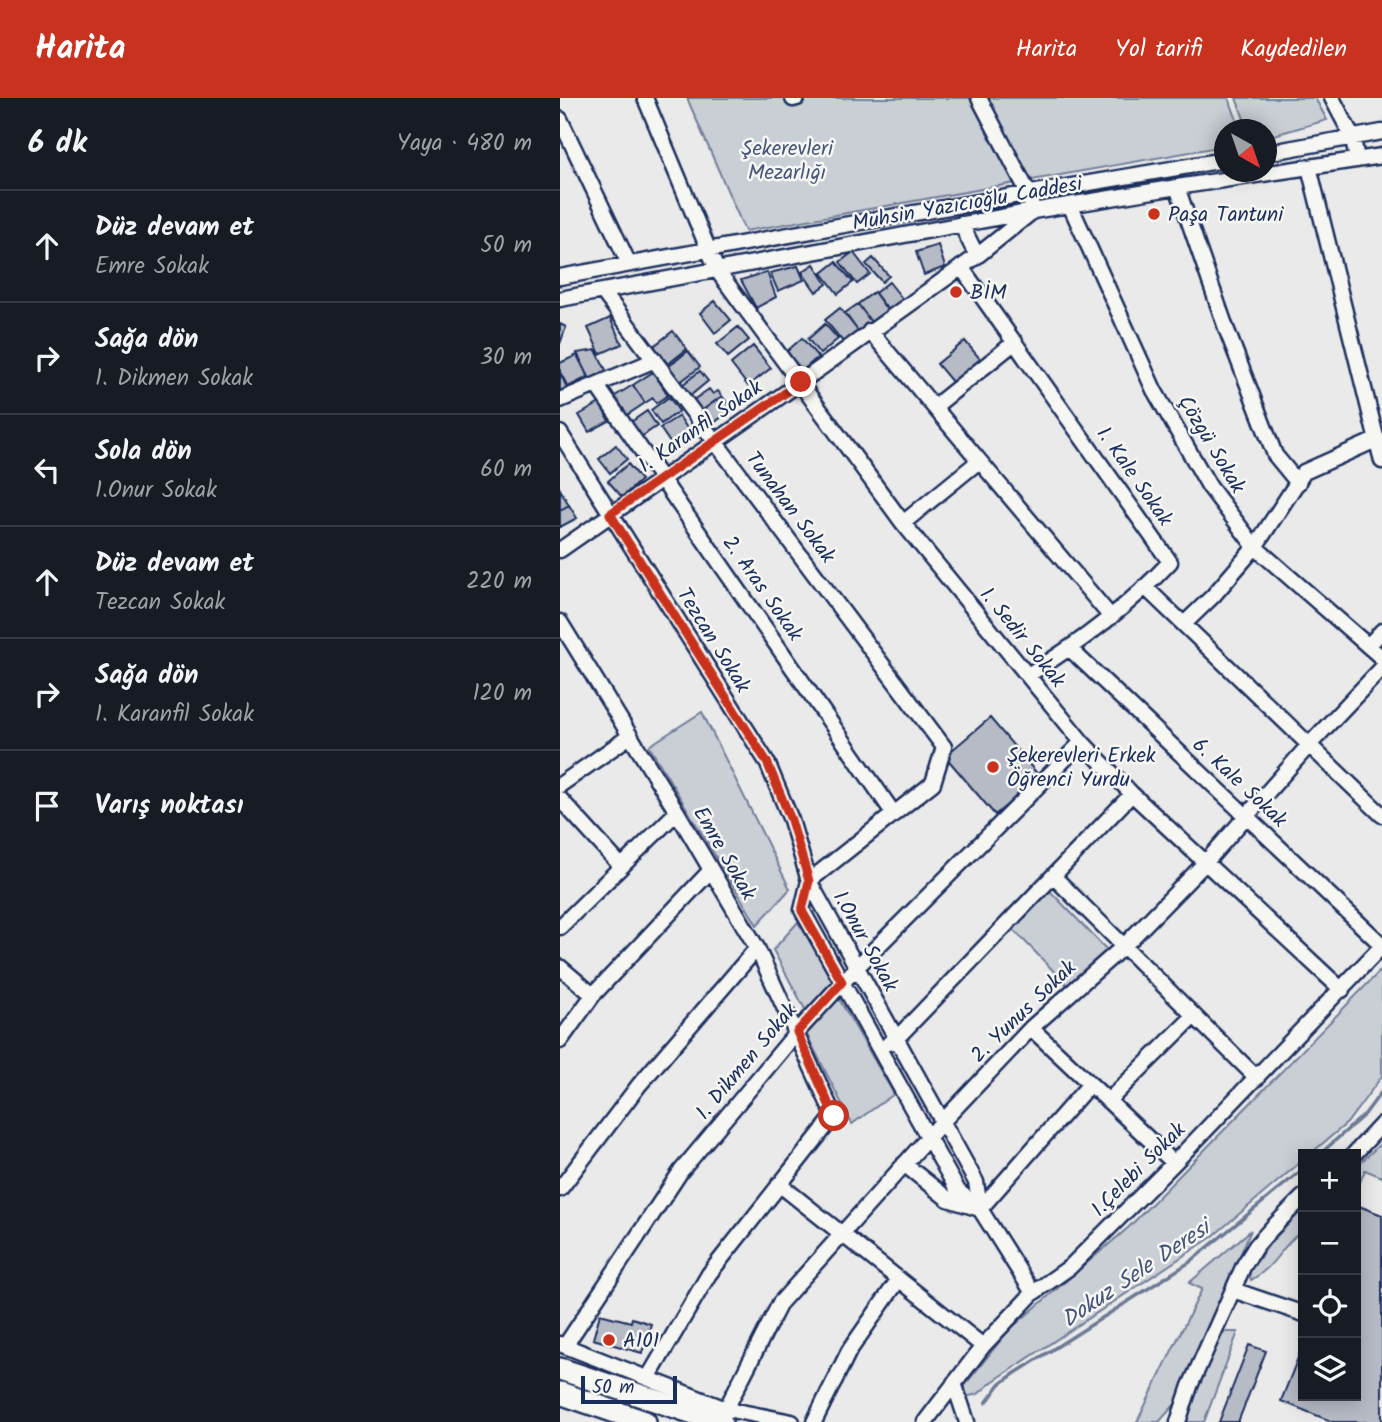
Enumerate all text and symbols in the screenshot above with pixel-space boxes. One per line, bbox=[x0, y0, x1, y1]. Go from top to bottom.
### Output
text: Harita bbox=[35, 23, 126, 76]
text: Harita bbox=[1016, 30, 1077, 69]
text: Yol tarifi bbox=[1115, 30, 1202, 69]
text: Kaydedilen bbox=[1240, 30, 1347, 69]
north arrow bbox=[1214, 119, 1277, 182]
text: 6 dk bbox=[28, 120, 87, 168]
text: Yaya · 480 m bbox=[397, 126, 532, 162]
park label: Şekerevleri Mezarlığı bbox=[741, 133, 834, 190]
street label: Muhsin Yazıcıoğlu Caddesi bbox=[850, 168, 1086, 241]
place label: Paşa Tantuni bbox=[1168, 199, 1284, 232]
marker: Paşa Tantuni bbox=[1146, 206, 1162, 222]
text: Düz devam et bbox=[95, 207, 254, 249]
icon: ahead bbox=[28, 227, 66, 265]
text: 50 m bbox=[481, 228, 532, 264]
text: Emre Sokak bbox=[95, 249, 209, 285]
place label: BİM bbox=[970, 277, 1007, 310]
marker: BİM bbox=[948, 284, 964, 300]
text: Sağa dön bbox=[95, 319, 198, 361]
icon: right bbox=[28, 339, 66, 377]
text: 30 m bbox=[480, 340, 532, 376]
text: 1. Dikmen Sokak bbox=[95, 361, 253, 397]
route end bbox=[785, 366, 816, 397]
street label: 1. Karanfil Sokak bbox=[632, 372, 770, 482]
street label: Çözgü Sokak bbox=[1168, 389, 1253, 501]
street label: 1. Kale Sokak bbox=[1087, 420, 1180, 534]
text: Sola dön bbox=[95, 431, 192, 473]
street label: Tunahan Sokak bbox=[737, 445, 843, 571]
icon: left bbox=[28, 451, 66, 489]
text: 60 m bbox=[480, 452, 532, 488]
text: 1.Onur Sokak bbox=[95, 473, 217, 509]
street label: 2. Aras Sokak bbox=[713, 529, 811, 649]
text: Düz devam et bbox=[95, 543, 254, 585]
icon: ahead bbox=[28, 563, 66, 601]
text: 220 m bbox=[466, 564, 532, 600]
street label: 1. Sedir Sokak bbox=[971, 580, 1073, 696]
street label: Tezcan Sokak bbox=[667, 582, 758, 700]
text: Tezcan Sokak bbox=[95, 585, 225, 621]
text: Sağa dön bbox=[95, 655, 198, 697]
icon: right bbox=[28, 675, 66, 713]
text: 120 m bbox=[472, 676, 532, 712]
text: 1. Karanfil Sokak bbox=[95, 697, 254, 733]
street label: 6. Kale Sokak bbox=[1184, 730, 1294, 836]
place label: Şekerevleri Erkek Öğrenci Yurdu bbox=[1007, 740, 1156, 797]
marker: Şekerevleri Erkek Öğrenci Yurdu bbox=[985, 759, 1001, 775]
text: Varış noktası bbox=[95, 785, 243, 827]
icon: arrive bbox=[28, 787, 66, 825]
street label: Emre Sokak bbox=[683, 800, 764, 907]
street label: 1.Onur Sokak bbox=[823, 885, 906, 999]
street label: 2. Yunus Sokak bbox=[963, 953, 1085, 1071]
street label: 1. Dikmen Sokak bbox=[688, 996, 806, 1128]
route start bbox=[818, 1100, 849, 1131]
street label: 1.Çelebi Sokak bbox=[1084, 1115, 1194, 1225]
map controls bbox=[1298, 1149, 1361, 1401]
button: + bbox=[1298, 1149, 1361, 1212]
water label: Dokuz Sele Deresi bbox=[1054, 1209, 1221, 1338]
button: − bbox=[1298, 1212, 1361, 1275]
button: locate bbox=[1298, 1275, 1361, 1338]
place label: A101 bbox=[623, 1325, 659, 1358]
marker: A101 bbox=[601, 1332, 617, 1348]
button: layers bbox=[1298, 1338, 1361, 1401]
scale bar bbox=[581, 1373, 677, 1405]
text: 50 m bbox=[592, 1373, 634, 1403]

